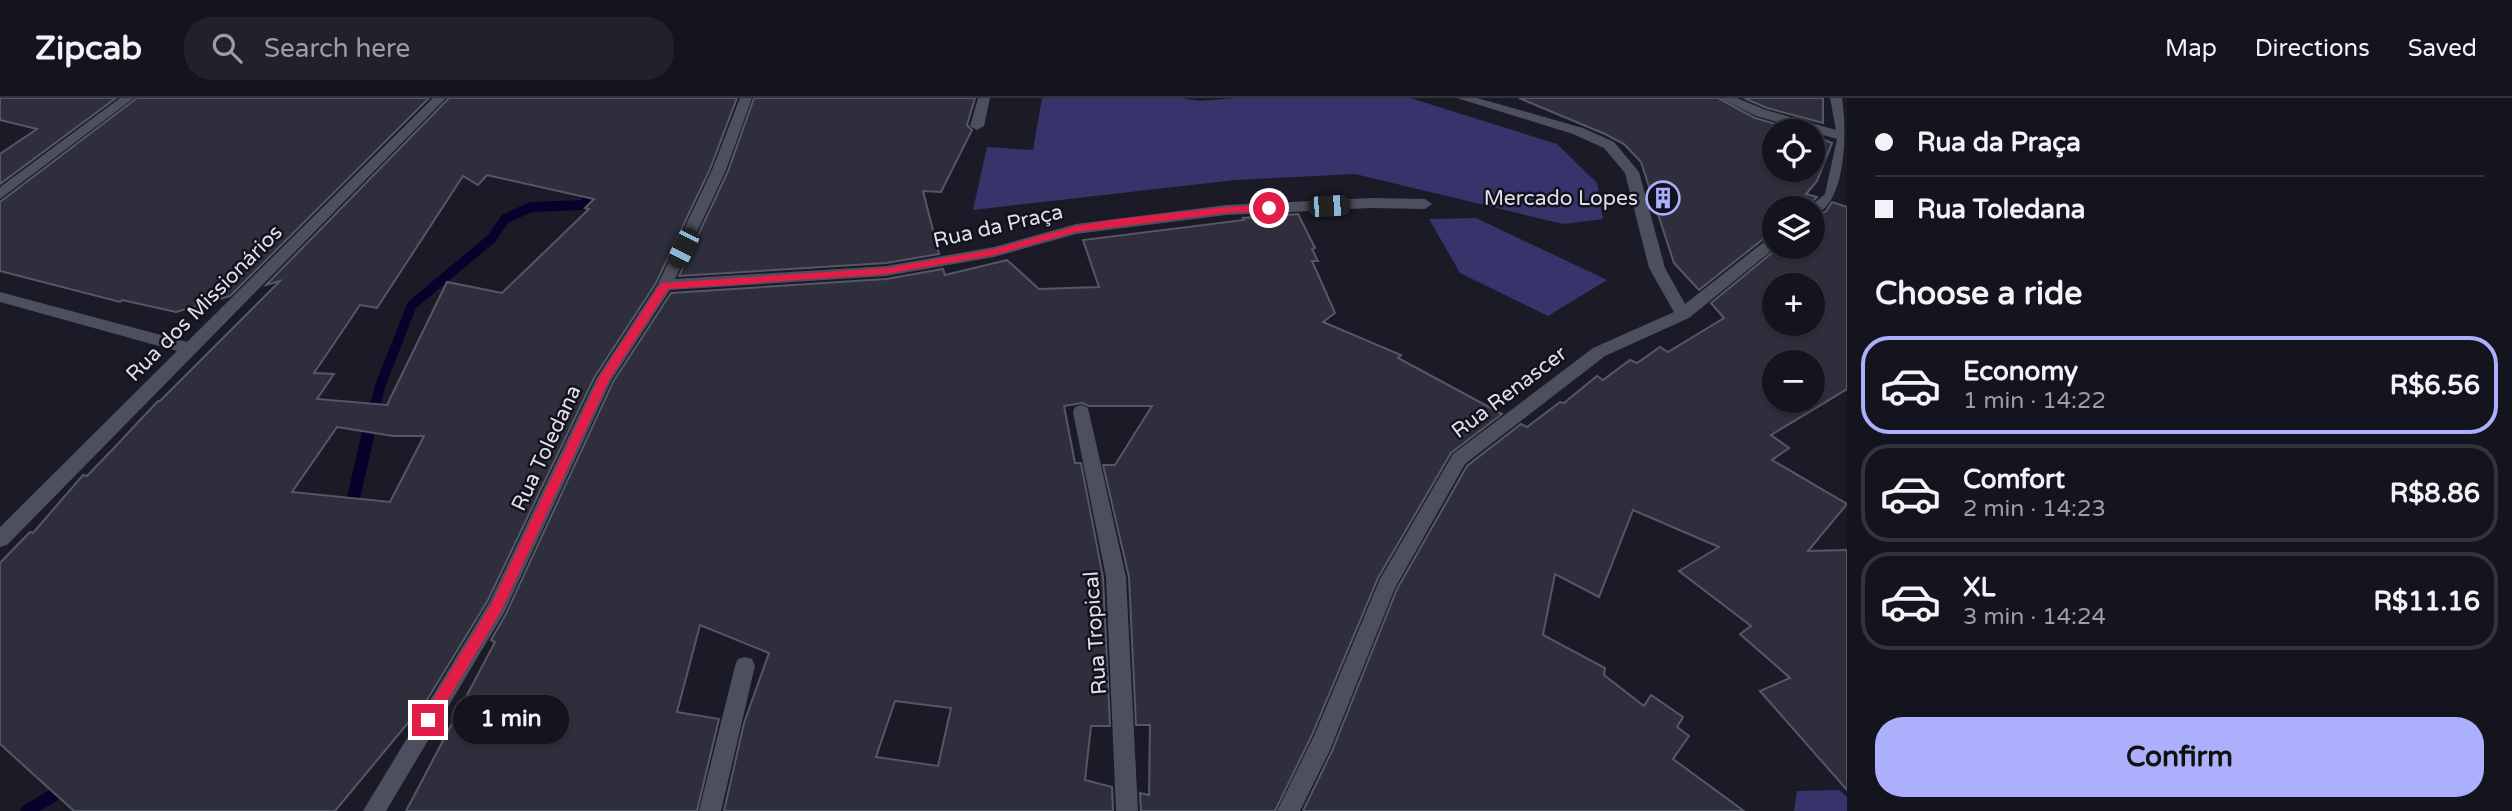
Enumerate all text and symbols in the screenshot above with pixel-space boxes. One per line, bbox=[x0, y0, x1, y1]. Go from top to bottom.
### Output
search box bbox=[184, 17, 674, 80]
text: Zipcab bbox=[35, 29, 142, 68]
icon: search bbox=[208, 29, 246, 67]
text: Search here bbox=[264, 33, 410, 64]
text: Map bbox=[2165, 34, 2217, 63]
text: Directions bbox=[2255, 34, 2370, 63]
text: Saved bbox=[2408, 34, 2477, 63]
map controls bbox=[1762, 119, 1825, 413]
button: locate bbox=[1762, 119, 1825, 182]
text: Rua da Praça bbox=[1917, 127, 2081, 158]
building icon: Mercado Lopes bbox=[1644, 179, 1682, 217]
place label: Mercado Lopes bbox=[1484, 186, 1638, 211]
route start bbox=[1253, 192, 1285, 224]
car bbox=[1308, 194, 1351, 218]
text: Rua Toledana bbox=[1917, 194, 2085, 225]
button: layers bbox=[1762, 196, 1825, 259]
street label: Rua da Praça bbox=[931, 199, 1065, 254]
street label: Rua dos Missionários bbox=[121, 220, 288, 387]
car bbox=[665, 225, 702, 271]
button: + bbox=[1762, 273, 1825, 336]
text: Choose a ride bbox=[1875, 275, 2082, 313]
street label: Rua Renascer bbox=[1447, 341, 1572, 444]
button: − bbox=[1762, 350, 1825, 413]
icon: car bbox=[1879, 354, 1942, 417]
text: Economy bbox=[1963, 356, 2078, 387]
text: R$6.56 bbox=[2390, 370, 2480, 401]
street label: Rua Toledana bbox=[506, 381, 587, 515]
text: 1 min · 14:22 bbox=[1963, 387, 2106, 415]
icon: car bbox=[1879, 462, 1942, 525]
text: Comfort bbox=[1963, 464, 2065, 495]
text: R$8.86 bbox=[2390, 478, 2480, 509]
text: 2 min · 14:23 bbox=[1963, 495, 2106, 523]
street label: Rua Tropical bbox=[1079, 570, 1112, 696]
icon: car bbox=[1879, 570, 1942, 633]
text: XL bbox=[1963, 572, 1995, 603]
text: R$11.16 bbox=[2373, 586, 2480, 617]
text: 3 min · 14:24 bbox=[1963, 603, 2106, 631]
callout: 1 min bbox=[452, 696, 568, 744]
route end bbox=[412, 704, 444, 736]
text: 1 min bbox=[480, 705, 542, 733]
button: Confirm bbox=[1875, 717, 2484, 797]

